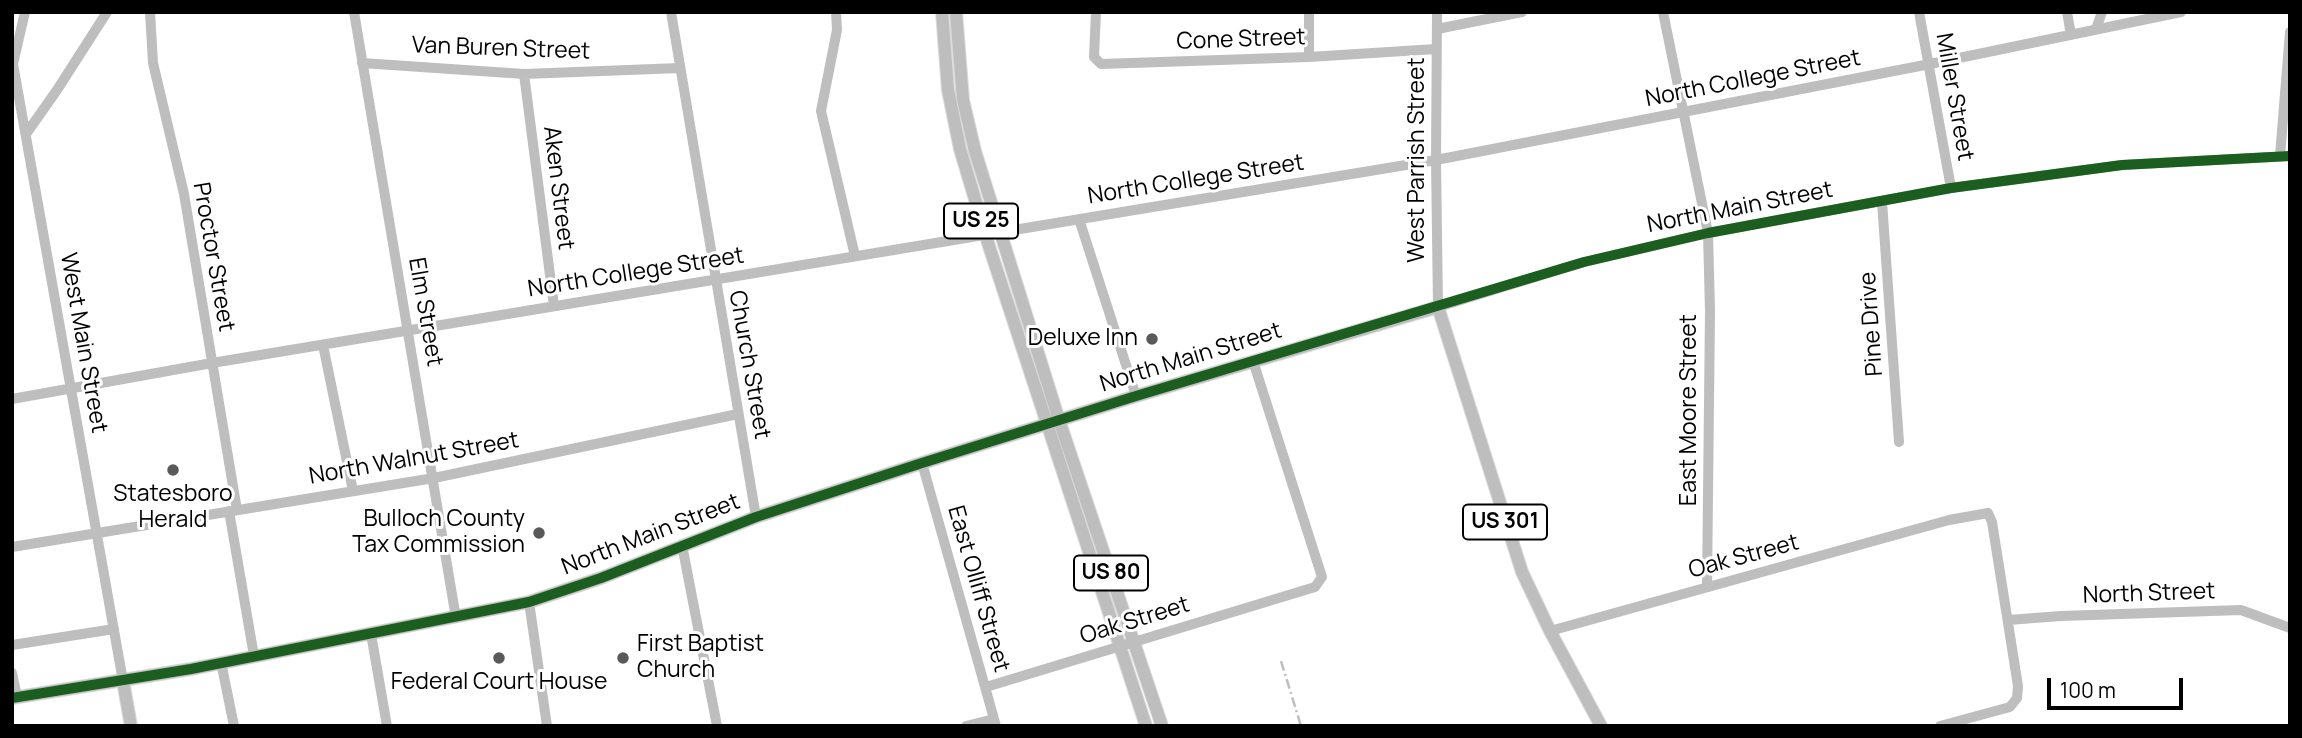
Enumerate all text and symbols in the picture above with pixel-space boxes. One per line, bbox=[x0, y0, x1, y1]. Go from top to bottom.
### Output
street label: Cone Street bbox=[1176, 24, 1306, 56]
street label: Miller Street bbox=[1929, 31, 1979, 163]
street label: Van Buren Street bbox=[411, 32, 591, 66]
street label: North College Street bbox=[1643, 45, 1863, 113]
street label: West Parrish Street bbox=[1404, 57, 1432, 263]
street label: Aken Street bbox=[537, 124, 579, 252]
street label: North College Street bbox=[1086, 149, 1306, 211]
street label: North Main Street bbox=[1645, 176, 1835, 240]
street label: Proctor Street bbox=[186, 180, 240, 334]
road number: US 25 bbox=[944, 204, 1018, 238]
street label: North College Street bbox=[526, 242, 746, 304]
street label: West Main Street bbox=[54, 251, 112, 435]
street label: Elm Street bbox=[402, 255, 448, 369]
street label: Pine Drive bbox=[1855, 271, 1889, 377]
street label: Church Street bbox=[722, 289, 776, 441]
street label: East Moore Street bbox=[1676, 314, 1704, 506]
street label: North Main Street bbox=[1097, 317, 1285, 399]
place label: Deluxe Inn bbox=[1028, 325, 1138, 353]
marker: Deluxe Inn bbox=[1144, 331, 1160, 347]
street label: North Walnut Street bbox=[307, 427, 521, 491]
marker: Statesboro Herald bbox=[165, 462, 181, 478]
place label: Statesboro Herald bbox=[113, 481, 233, 535]
street label: North Main Street bbox=[558, 488, 744, 582]
street label: East Olliff Street bbox=[941, 503, 1015, 675]
road number: US 301 bbox=[1463, 504, 1547, 540]
place label: Bulloch County Tax Commission bbox=[352, 506, 525, 560]
marker: Bulloch County Tax Commission bbox=[531, 525, 547, 541]
street label: Oak Street bbox=[1686, 529, 1802, 585]
road number: US 80 bbox=[1074, 556, 1148, 590]
street label: North Street bbox=[2082, 578, 2216, 610]
street label: Oak Street bbox=[1077, 591, 1193, 651]
place label: First Baptist Church bbox=[637, 631, 764, 685]
marker: Federal Court House bbox=[491, 650, 507, 666]
marker: First Baptist Church bbox=[615, 650, 631, 666]
scale bar bbox=[2050, 664, 2186, 708]
place label: Federal Court House bbox=[391, 669, 607, 697]
text: 100 m bbox=[2060, 676, 2116, 704]

